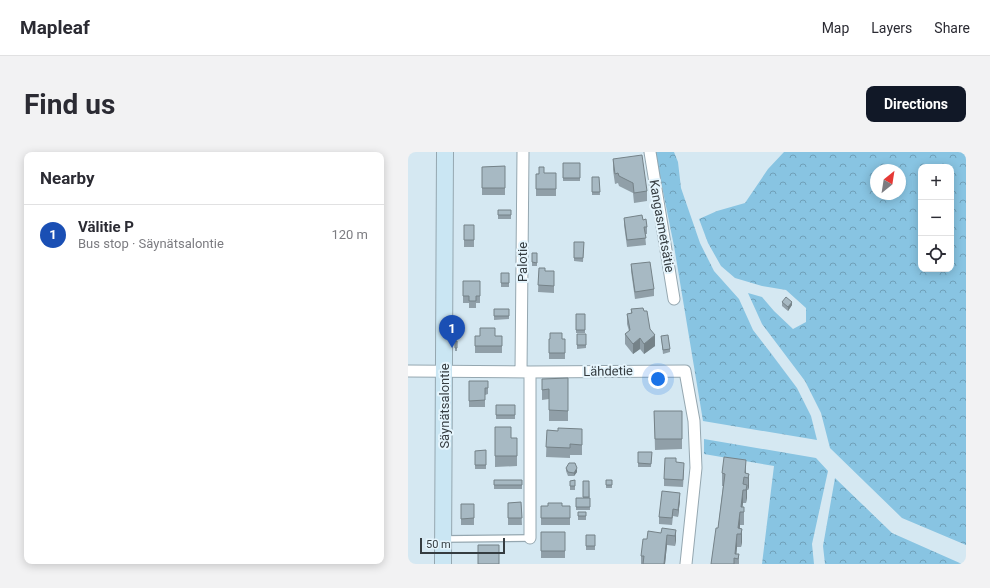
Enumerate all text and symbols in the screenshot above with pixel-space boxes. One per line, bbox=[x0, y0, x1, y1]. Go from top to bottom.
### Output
text: Mapleaf bbox=[20, 16, 90, 39]
text: Map bbox=[822, 20, 849, 36]
text: Layers bbox=[871, 20, 912, 36]
text: Share bbox=[934, 20, 970, 36]
button: Directions bbox=[866, 86, 966, 122]
text: Find us bbox=[24, 88, 115, 121]
north arrow bbox=[870, 164, 906, 200]
map controls bbox=[918, 164, 954, 272]
button: + bbox=[918, 164, 954, 200]
text: Nearby bbox=[40, 168, 95, 188]
street label: Kangasmetsätie bbox=[646, 178, 678, 274]
button: − bbox=[918, 200, 954, 236]
text: Välitie P bbox=[78, 218, 134, 236]
text: 1 bbox=[49, 227, 57, 242]
text: 120 m bbox=[331, 227, 368, 242]
text: Bus stop · Säynätsalontie bbox=[78, 236, 224, 251]
button: locate bbox=[918, 236, 954, 272]
street label: Palotie bbox=[515, 242, 530, 282]
pin: 1 bbox=[439, 315, 465, 348]
street label: Säynätsalontie bbox=[437, 363, 452, 449]
street label: Lähdetie bbox=[583, 363, 633, 379]
your location bbox=[648, 369, 668, 389]
scale bar bbox=[420, 536, 505, 555]
text: 50 m bbox=[426, 538, 451, 551]

